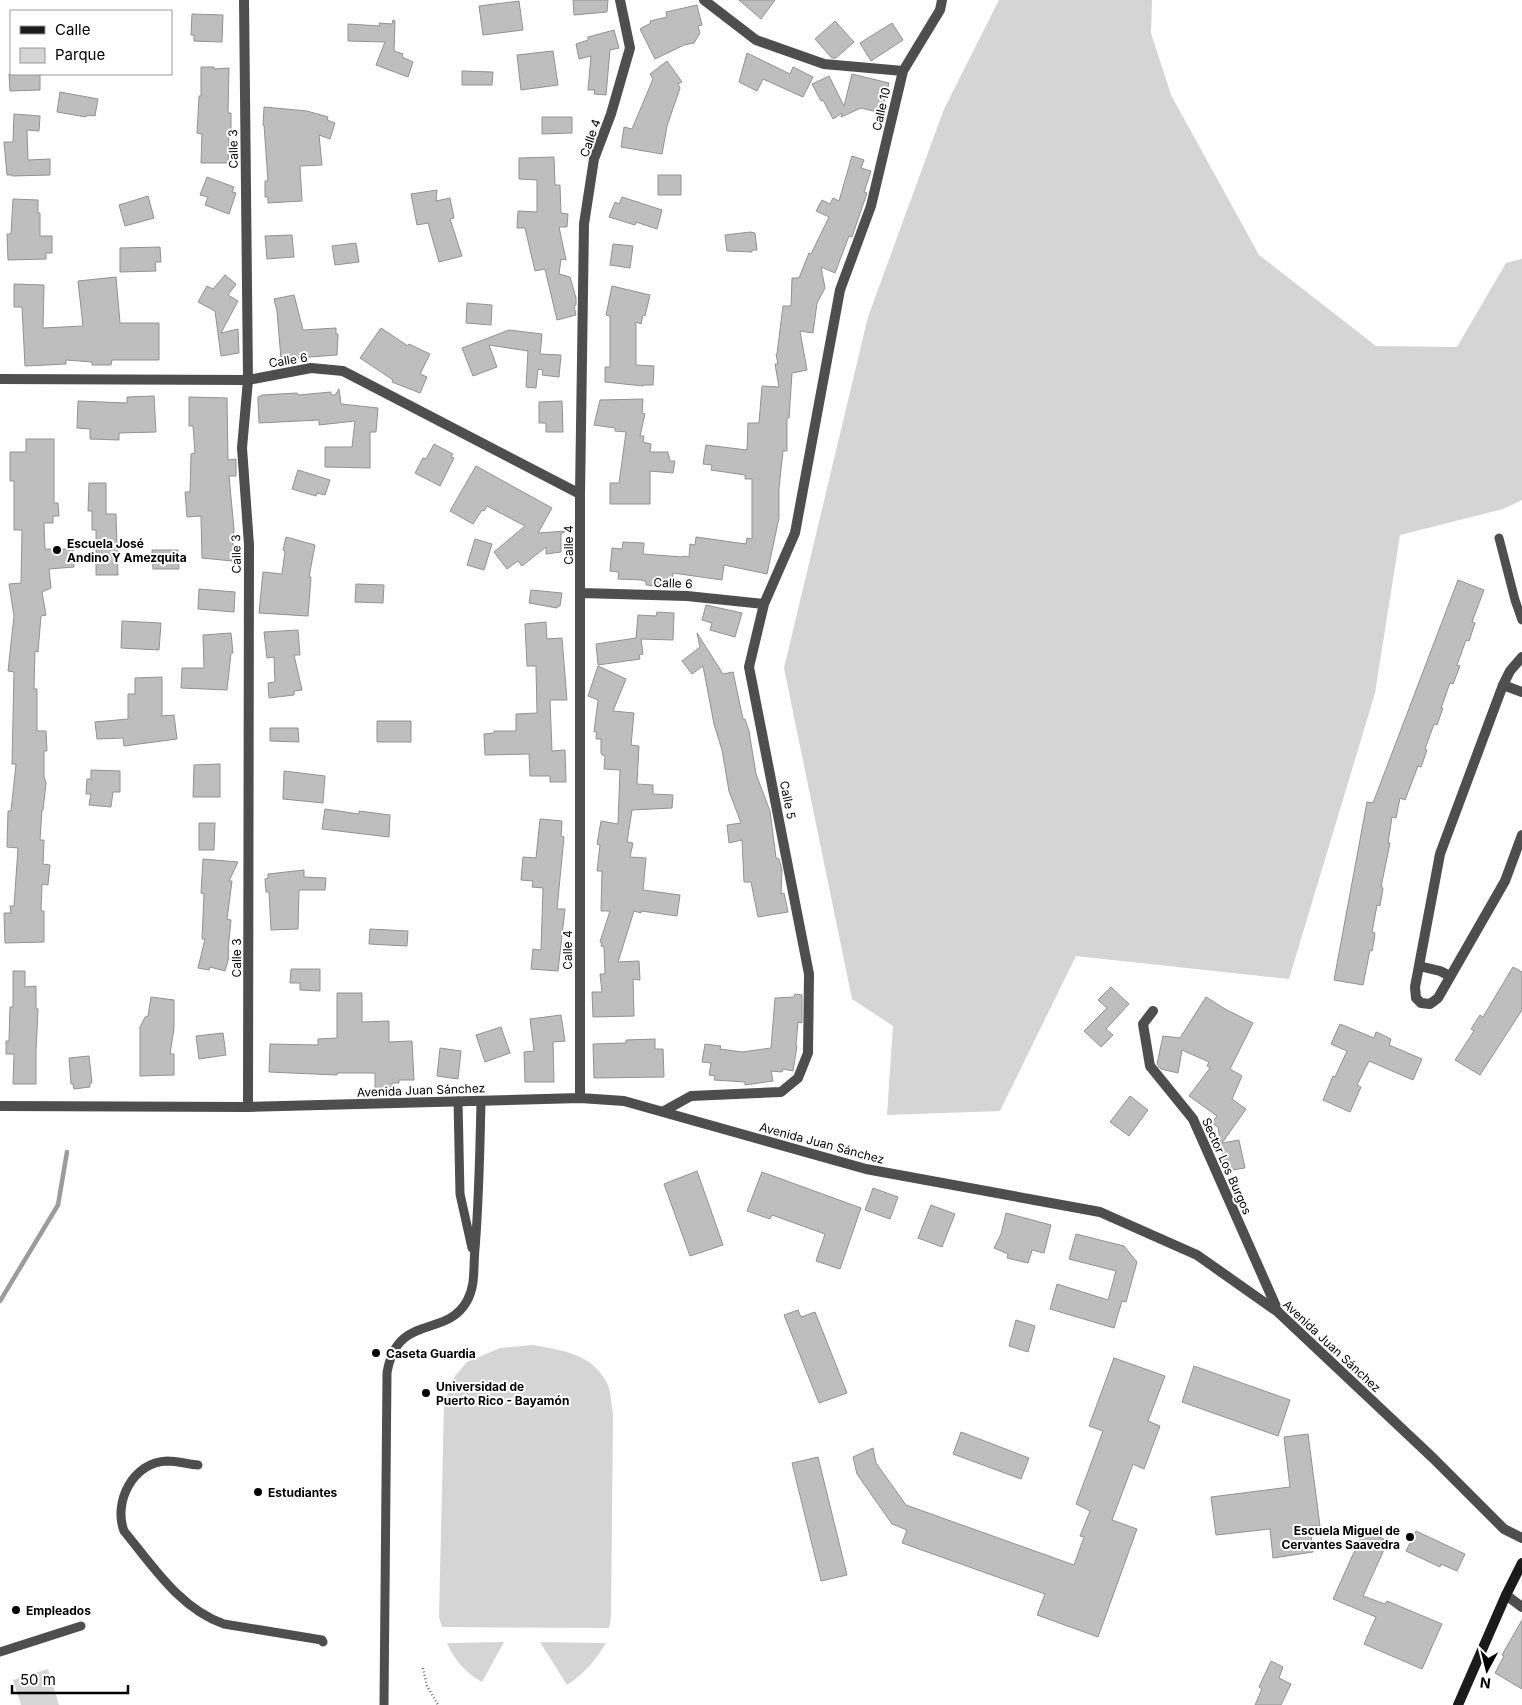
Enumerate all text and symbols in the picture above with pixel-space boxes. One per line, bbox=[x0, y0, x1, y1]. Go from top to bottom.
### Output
legend bbox=[10, 10, 172, 75]
text: Calle bbox=[55, 20, 90, 39]
text: Parque bbox=[55, 45, 105, 64]
street label: Calle 10 bbox=[869, 86, 893, 132]
street label: Calle 4 bbox=[576, 117, 604, 159]
street label: Calle 3 bbox=[225, 129, 241, 169]
street label: Calle 6 bbox=[267, 350, 309, 370]
street label: Calle 4 bbox=[561, 525, 576, 565]
street label: Calle 3 bbox=[228, 534, 244, 574]
place label: Escuela José Andino Y Amezquita bbox=[67, 536, 187, 565]
marker: Escuela José Andino Y Amezquita bbox=[51, 544, 63, 556]
street label: Calle 6 bbox=[653, 575, 693, 591]
street label: Calle 5 bbox=[777, 779, 799, 821]
street label: Calle 4 bbox=[560, 930, 575, 970]
street label: Calle 3 bbox=[229, 938, 244, 978]
street label: Avenida Juan Sánchez bbox=[357, 1080, 485, 1100]
street label: Sector Los Burgos bbox=[1199, 1115, 1255, 1217]
street label: Avenida Juan Sánchez bbox=[758, 1119, 886, 1167]
street label: Avenida Juan Sánchez bbox=[1280, 1297, 1384, 1395]
place label: Caseta Guardia bbox=[386, 1346, 476, 1361]
marker: Caseta Guardia bbox=[370, 1347, 382, 1359]
place label: Universidad de Puerto Rico - Bayamón bbox=[436, 1379, 569, 1408]
marker: Universidad de Puerto Rico - Bayamón bbox=[420, 1387, 432, 1399]
place label: Estudiantes bbox=[268, 1485, 338, 1500]
marker: Estudiantes bbox=[252, 1486, 264, 1498]
place label: Escuela Miguel de Cervantes Saavedra bbox=[1281, 1523, 1400, 1552]
marker: Escuela Miguel de Cervantes Saavedra bbox=[1404, 1531, 1416, 1543]
place label: Empleados bbox=[26, 1603, 91, 1618]
marker: Empleados bbox=[10, 1604, 22, 1616]
north arrow bbox=[1462, 1645, 1512, 1695]
scale bar bbox=[12, 1662, 129, 1694]
text: 50 m bbox=[20, 1670, 56, 1689]
text: N bbox=[1479, 1674, 1492, 1692]

